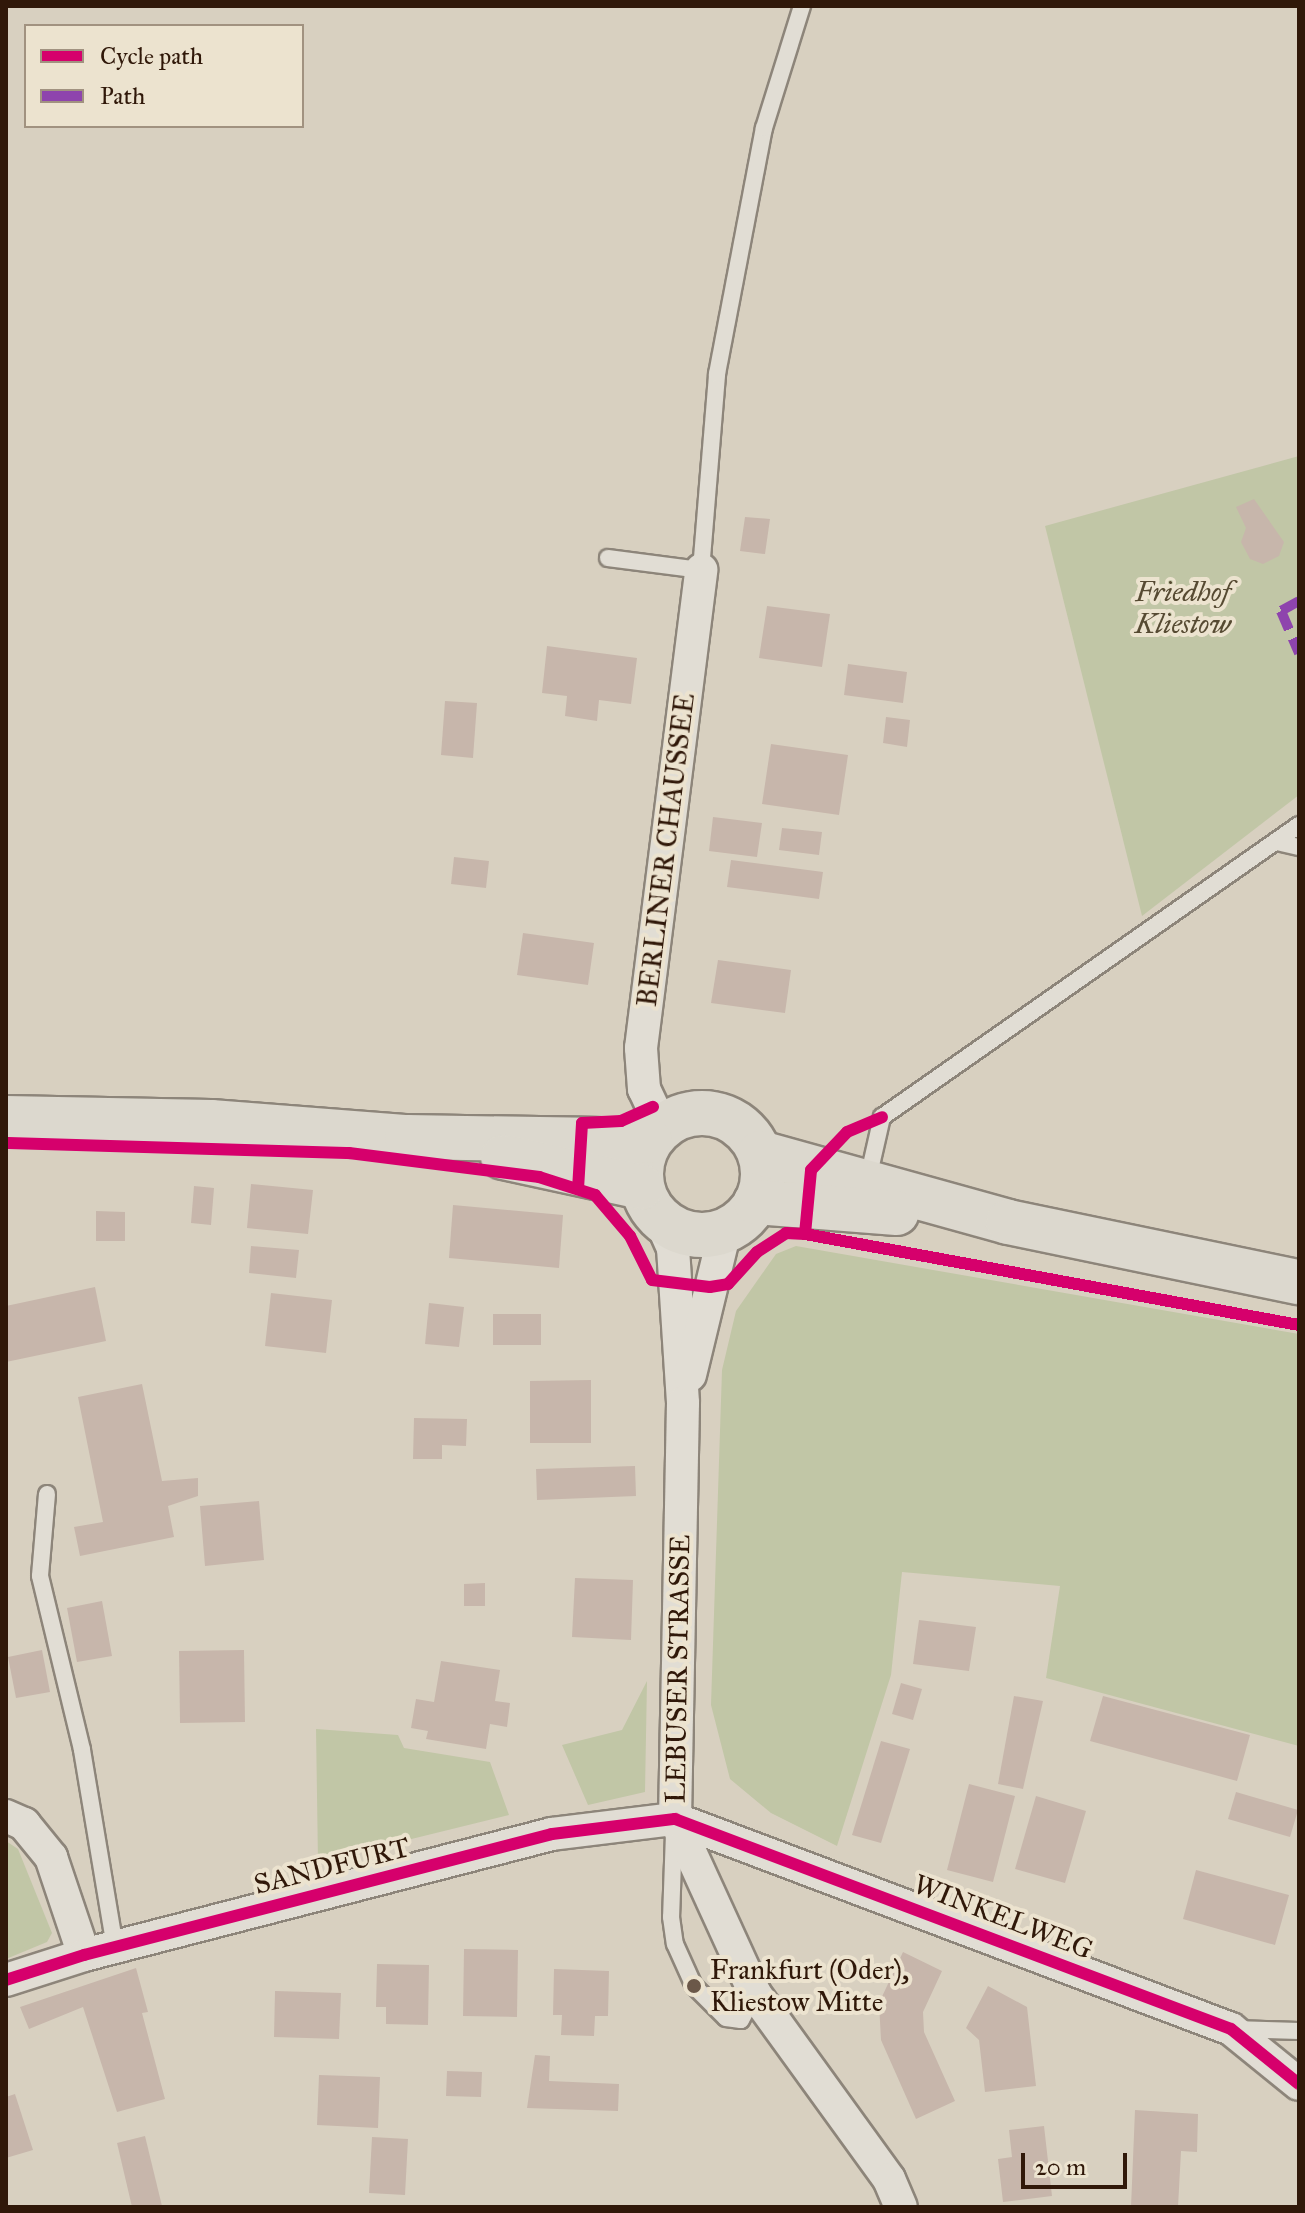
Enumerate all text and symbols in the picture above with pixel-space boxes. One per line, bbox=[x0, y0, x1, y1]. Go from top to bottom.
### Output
legend bbox=[24, 24, 304, 128]
text: Cycle path bbox=[100, 41, 203, 71]
text: Path bbox=[100, 81, 145, 111]
park label: Friedhof Kliestow bbox=[1135, 575, 1231, 641]
street label: BERLINER CHAUSSEE bbox=[630, 691, 702, 1009]
street label: LEBUSER STRASSE bbox=[659, 1534, 697, 1804]
street label: SANDFURT bbox=[251, 1830, 413, 1902]
street label: WINKELWEG bbox=[909, 1867, 1097, 1967]
place label: Frankfurt (Oder), Kliestow Mitte bbox=[710, 1953, 909, 2019]
marker: Frankfurt (Oder), Kliestow Mitte bbox=[685, 1977, 703, 1995]
scale bar bbox=[1025, 2137, 1131, 2187]
text: 20 m bbox=[1035, 2152, 1086, 2182]

